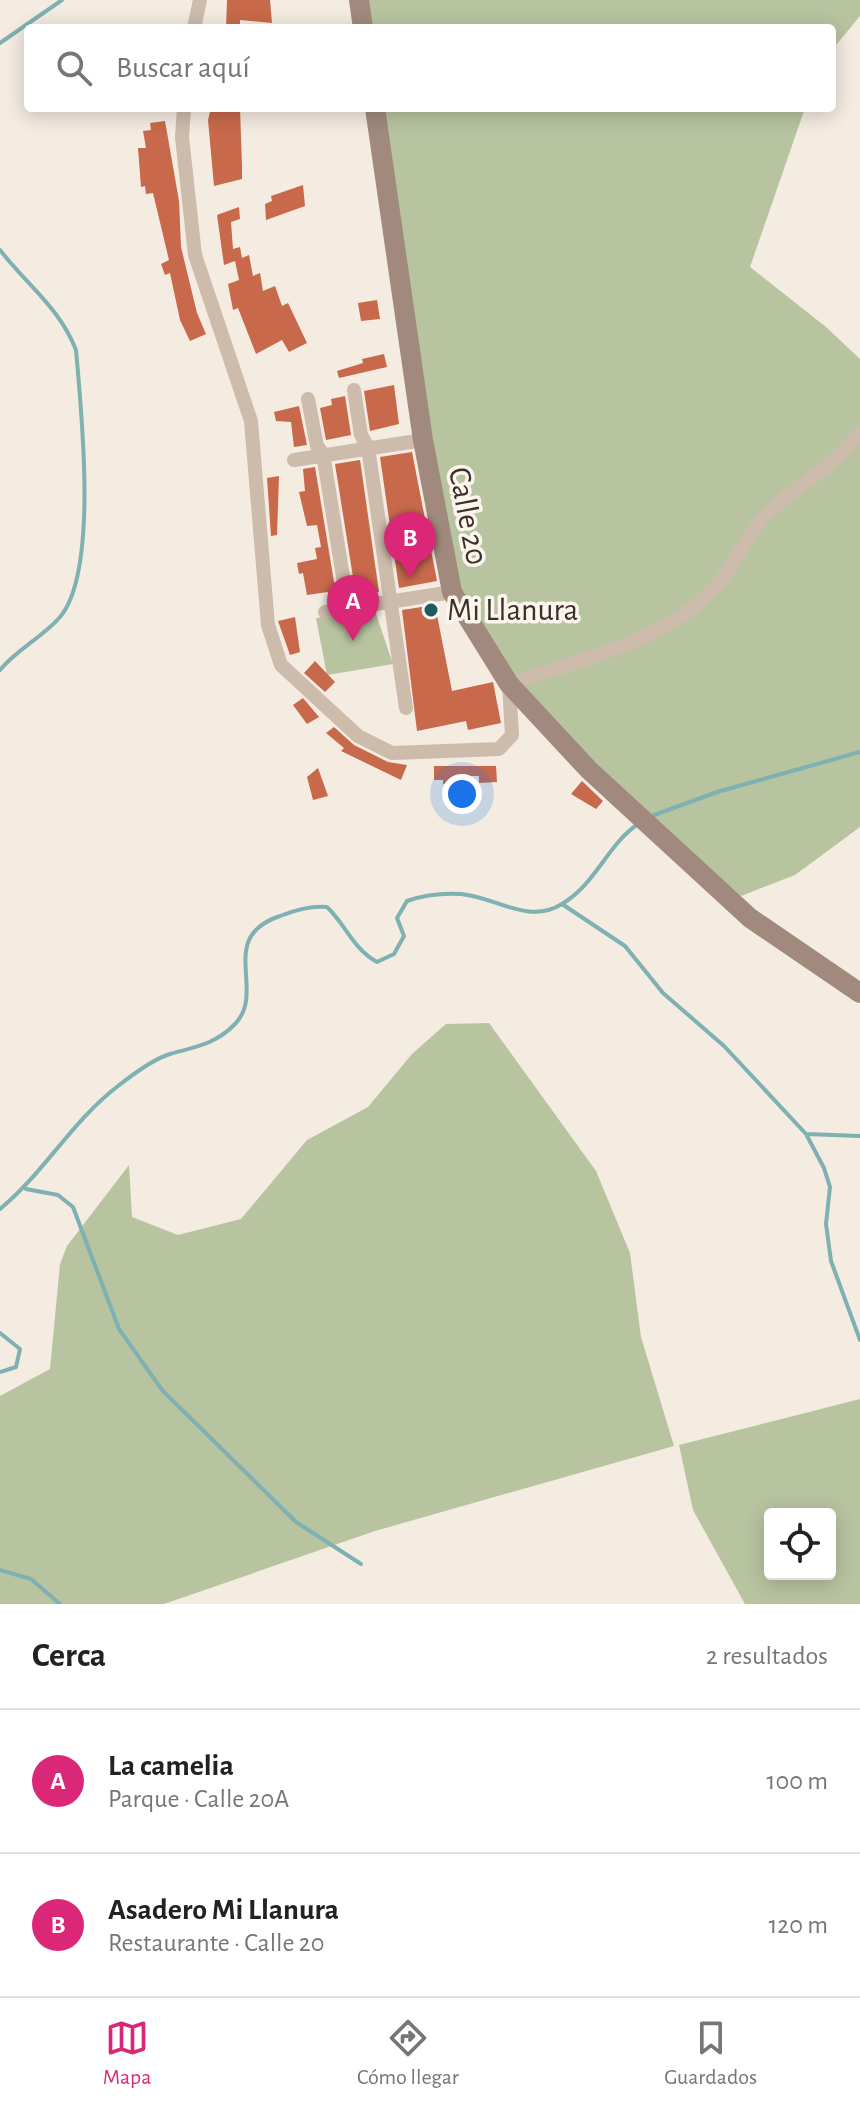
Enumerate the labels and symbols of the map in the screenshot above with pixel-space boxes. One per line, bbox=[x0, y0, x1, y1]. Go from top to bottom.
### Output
street label: Calle 20 bbox=[443, 464, 493, 568]
pin: B bbox=[384, 512, 436, 578]
pin: A bbox=[327, 575, 379, 641]
place label: Mi Llanura bbox=[447, 594, 578, 626]
marker: Mi Llanura bbox=[422, 601, 440, 619]
your location bbox=[442, 774, 482, 814]

